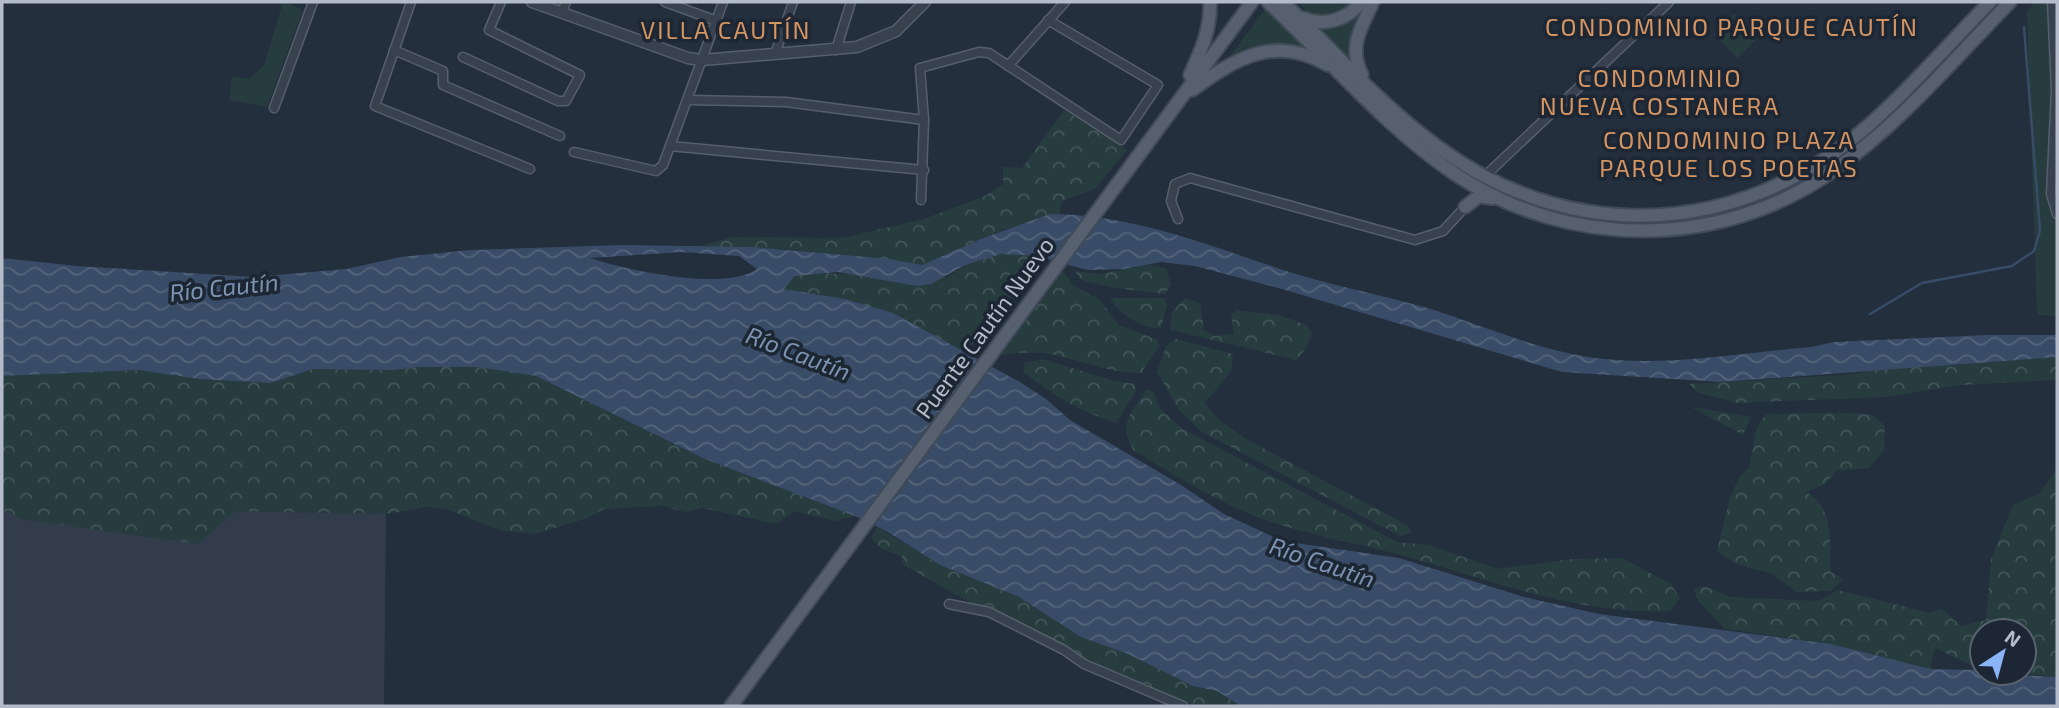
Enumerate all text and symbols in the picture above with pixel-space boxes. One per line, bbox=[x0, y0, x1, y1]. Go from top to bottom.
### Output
district label: CONDOMINIO PARQUE CAUTÍN bbox=[1545, 12, 1919, 41]
district label: VILLA CAUTÍN bbox=[641, 15, 811, 44]
district label: CONDOMINIO NUEVA COSTANERA bbox=[1540, 63, 1780, 120]
district label: CONDOMINIO PLAZA PARQUE LOS POETAS bbox=[1599, 125, 1859, 182]
street label: Puente Cautín Nuevo bbox=[909, 231, 1059, 424]
water label: Río Cautín bbox=[168, 266, 280, 307]
water label: Río Cautín bbox=[742, 319, 855, 386]
water label: Río Cautín bbox=[1266, 530, 1379, 593]
north arrow bbox=[1968, 617, 2038, 687]
text: N bbox=[2001, 625, 2026, 651]

